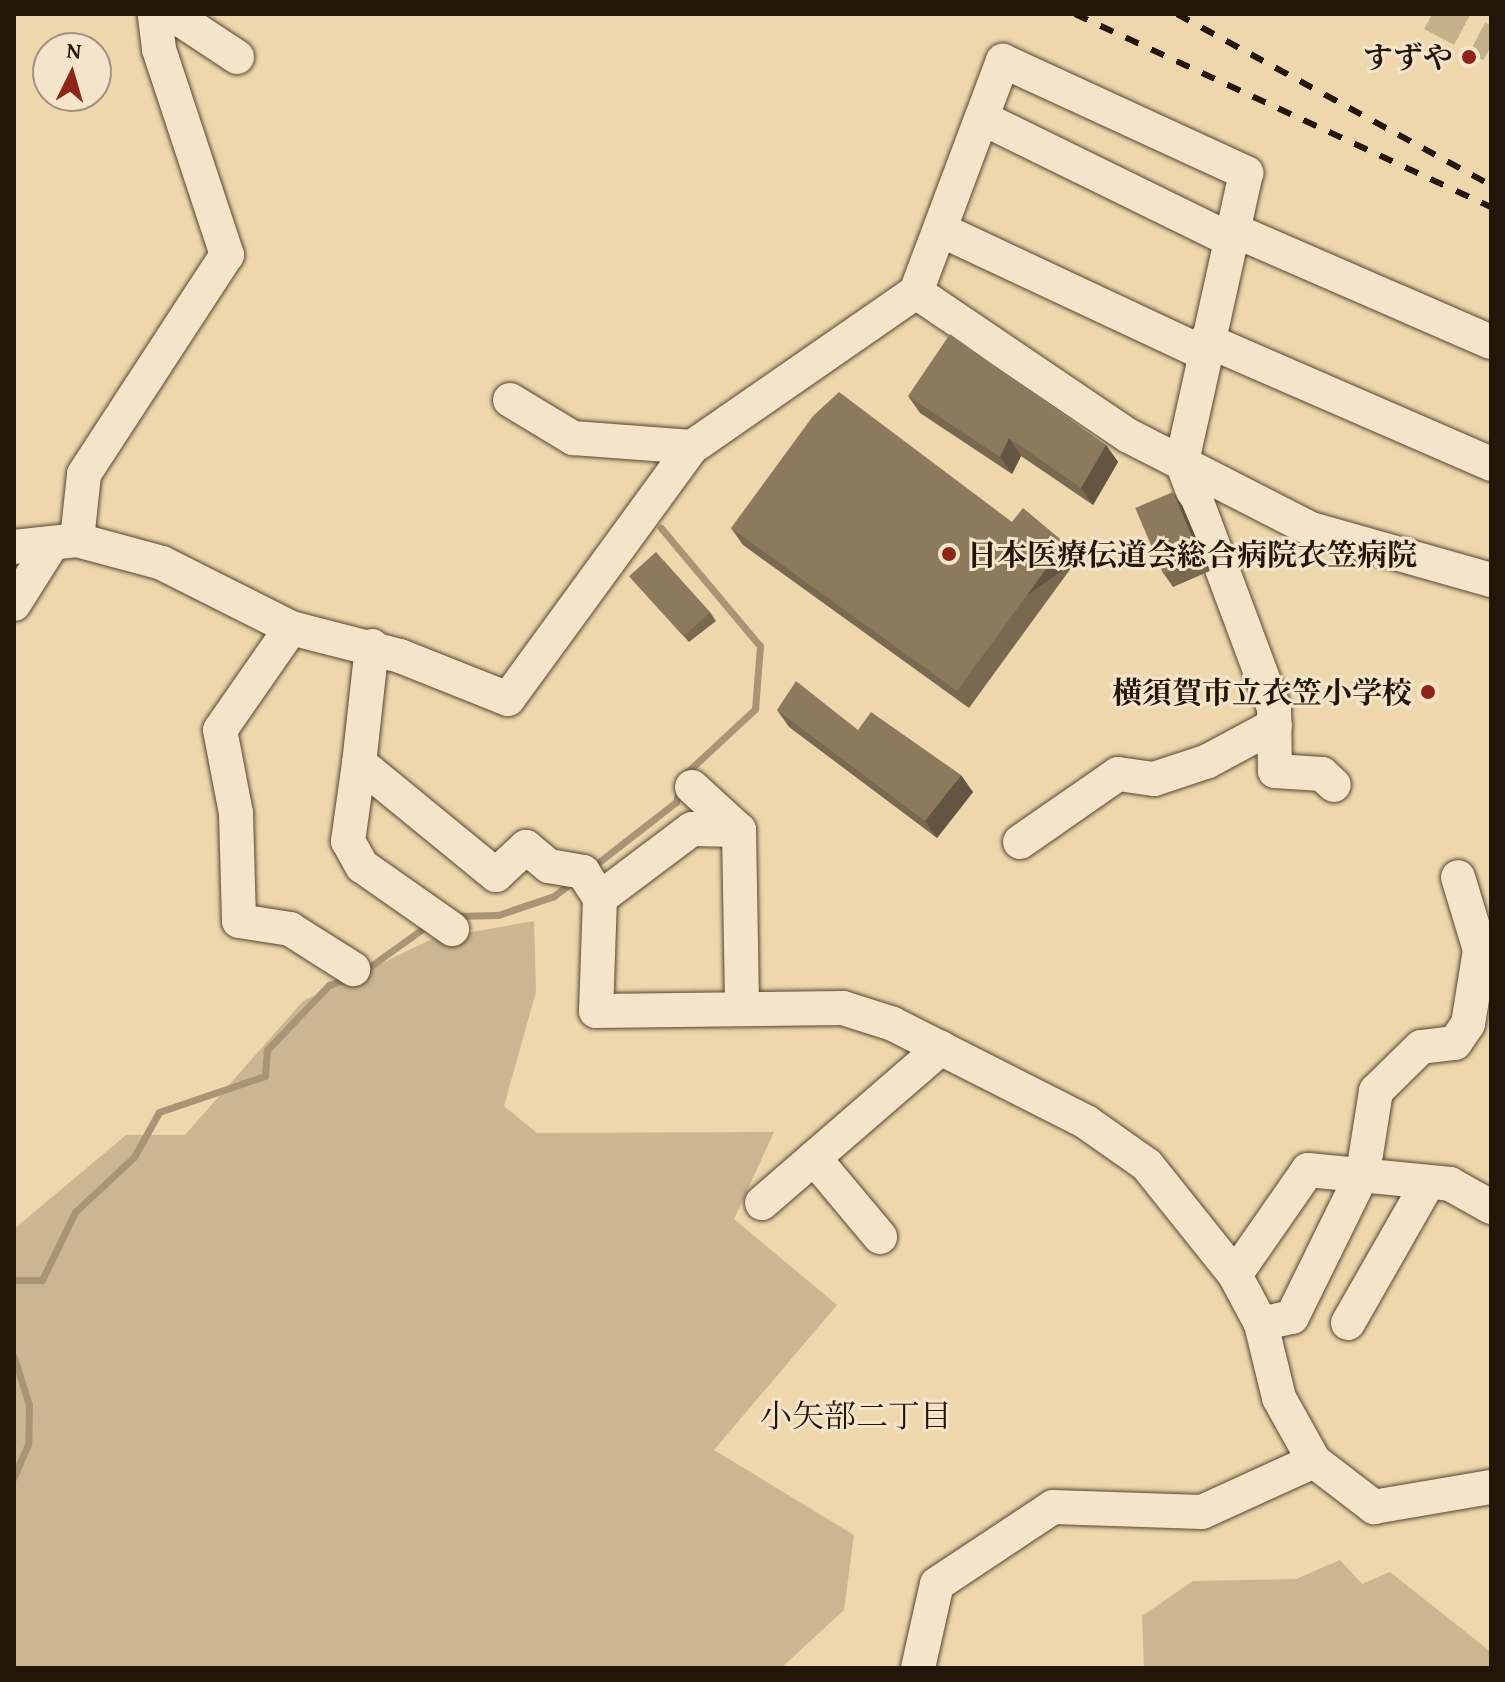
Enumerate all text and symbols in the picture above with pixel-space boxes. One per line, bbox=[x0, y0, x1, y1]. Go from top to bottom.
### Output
north arrow bbox=[32, 32, 112, 112]
text: N bbox=[65, 34, 83, 67]
place label: すずや bbox=[1363, 39, 1453, 75]
marker: すずや bbox=[1460, 48, 1478, 66]
place label: 日本医療伝道会総合病院衣笠病院 bbox=[967, 536, 1417, 572]
marker: 日本医療伝道会総合病院衣笠病院 bbox=[938, 543, 960, 565]
place label: 横須賀市立衣笠小学校 bbox=[1112, 674, 1412, 710]
marker: 横須賀市立衣笠小学校 bbox=[1419, 683, 1437, 701]
district label: 小矢部二丁目 bbox=[760, 1397, 952, 1435]

